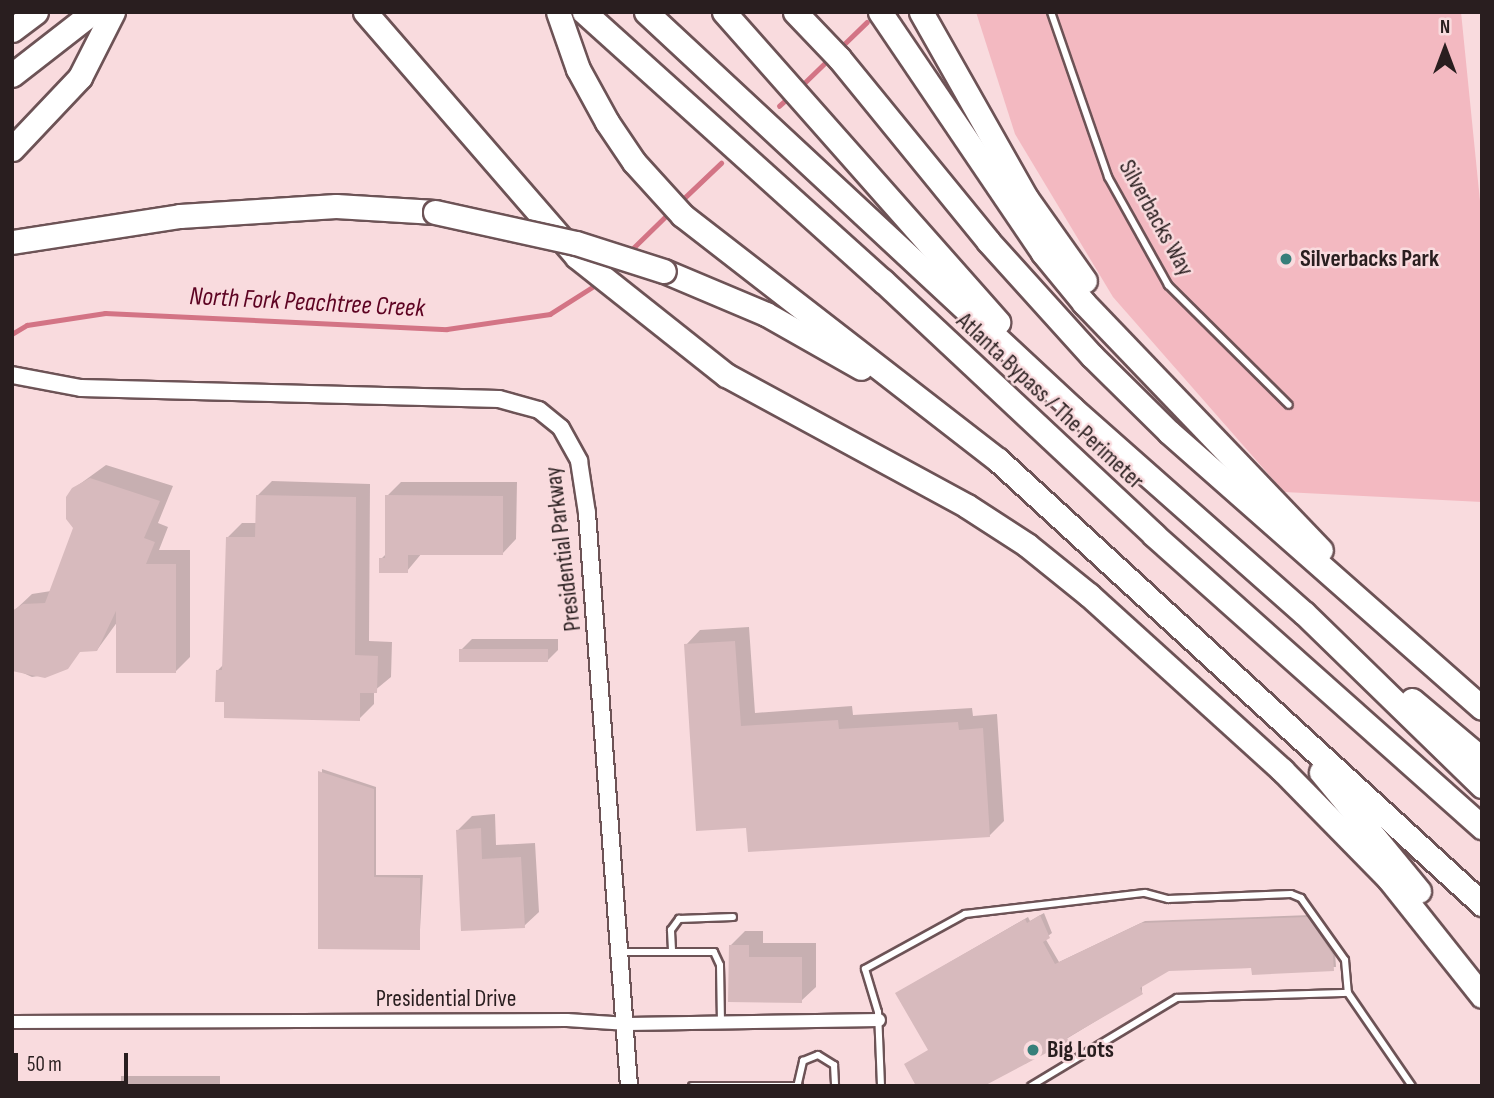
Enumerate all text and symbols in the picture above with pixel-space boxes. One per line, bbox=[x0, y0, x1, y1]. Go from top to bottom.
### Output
north arrow bbox=[1410, 14, 1480, 84]
text: N bbox=[1440, 16, 1450, 39]
street label: Silverbacks Way bbox=[1112, 155, 1200, 281]
place label: Silverbacks Park bbox=[1300, 245, 1439, 273]
marker: Silverbacks Park bbox=[1278, 251, 1294, 267]
water label: North Fork Peachtree Creek bbox=[188, 281, 426, 325]
street label: Atlanta Bypass / The Perimeter bbox=[950, 307, 1150, 495]
street label: Presidential Parkway bbox=[539, 465, 587, 633]
street label: Presidential Drive bbox=[376, 985, 516, 1013]
place label: Big Lots bbox=[1047, 1036, 1114, 1064]
scale bar bbox=[18, 1038, 131, 1082]
marker: Big Lots bbox=[1025, 1042, 1041, 1058]
text: 50 m bbox=[27, 1052, 62, 1077]

